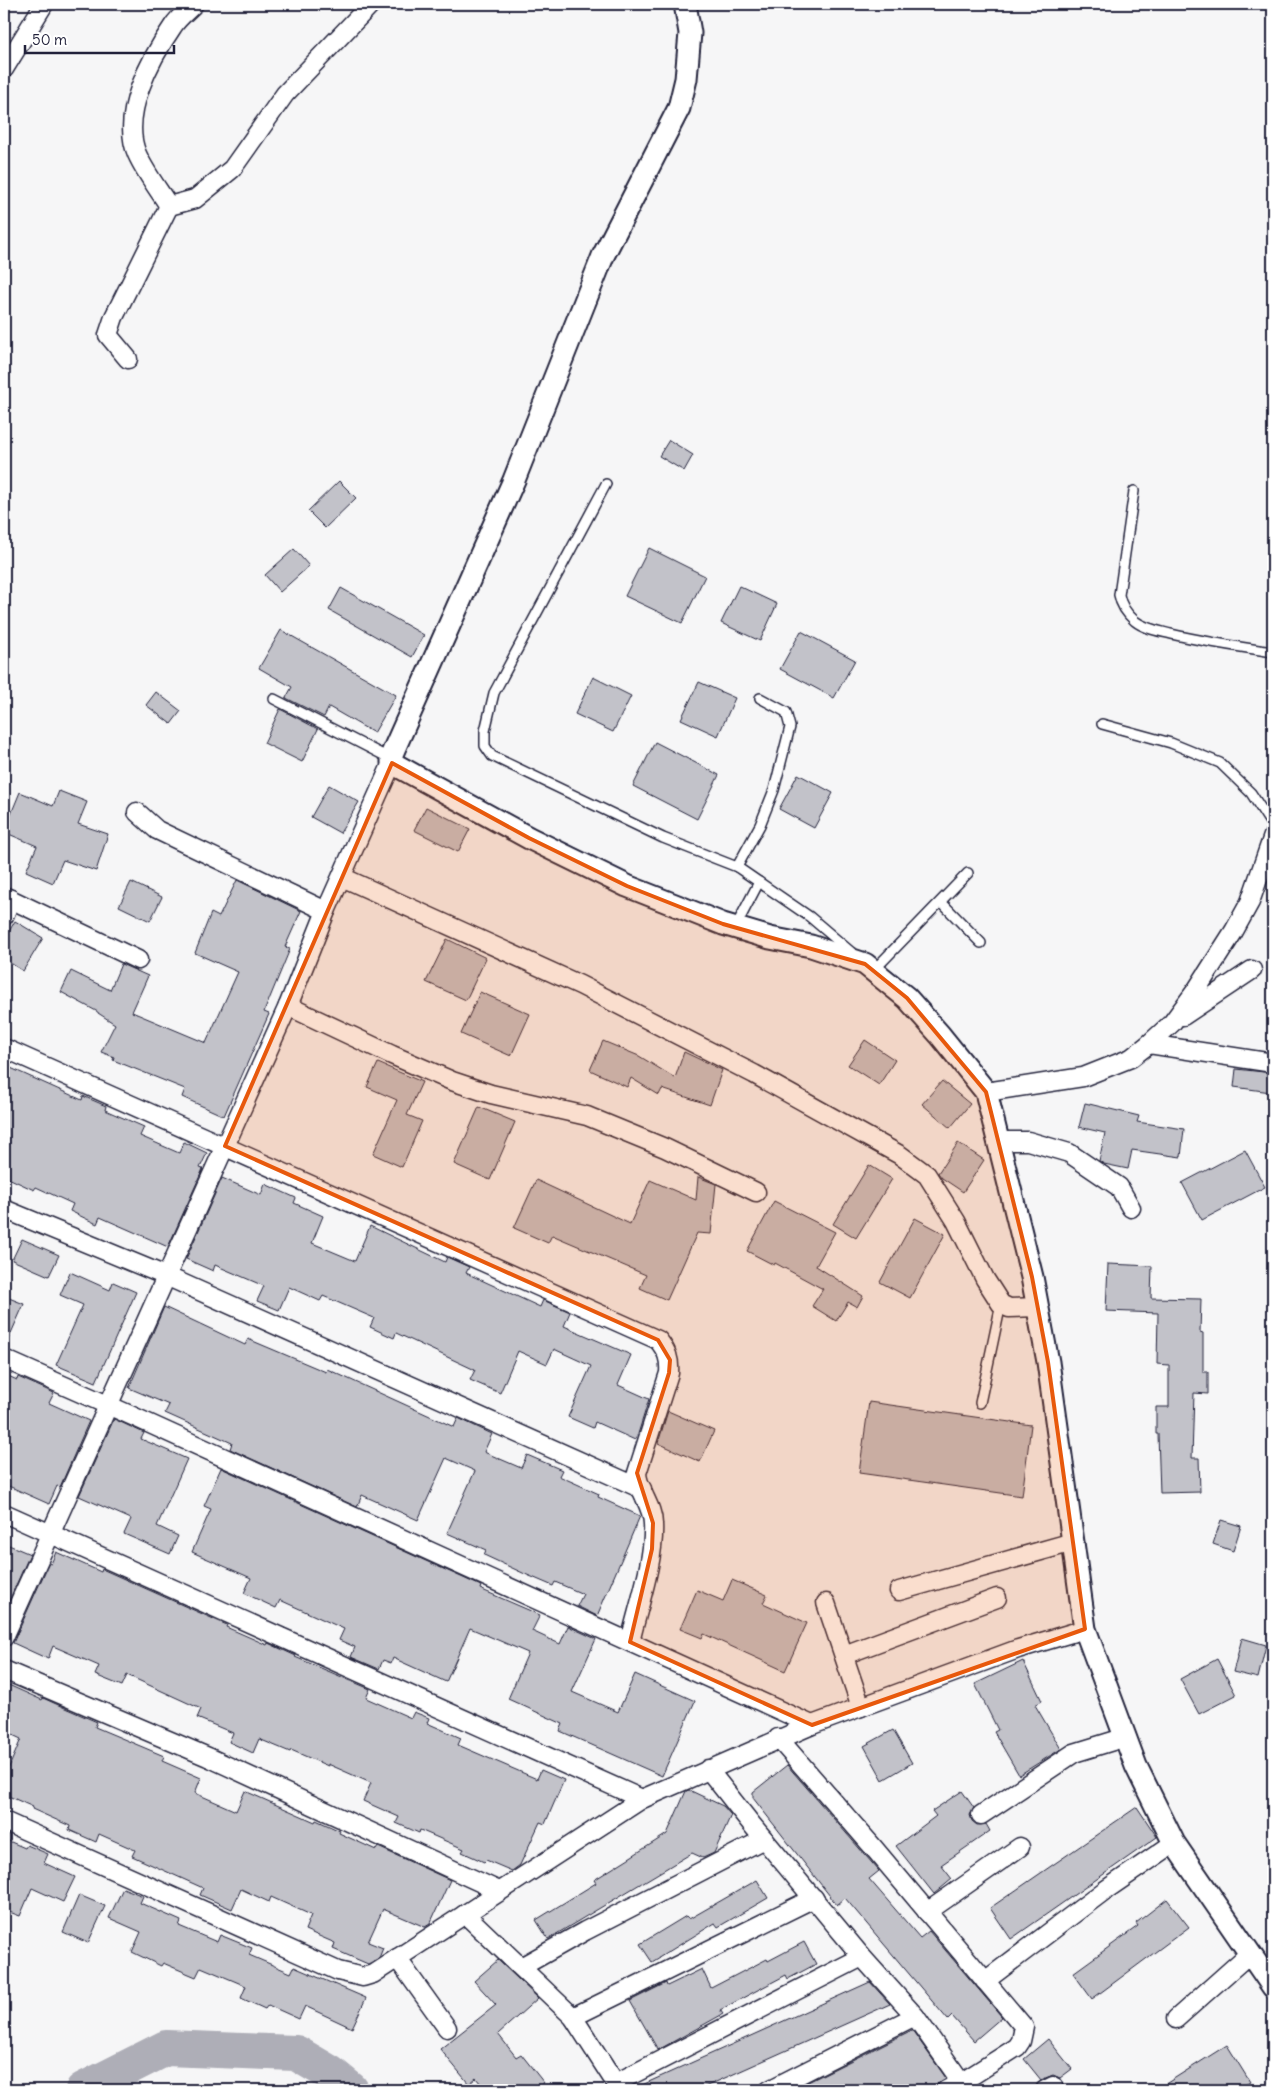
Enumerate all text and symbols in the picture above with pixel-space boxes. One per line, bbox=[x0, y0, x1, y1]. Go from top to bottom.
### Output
scale bar bbox=[25, 22, 174, 54]
text: 50 m bbox=[32, 30, 67, 49]

